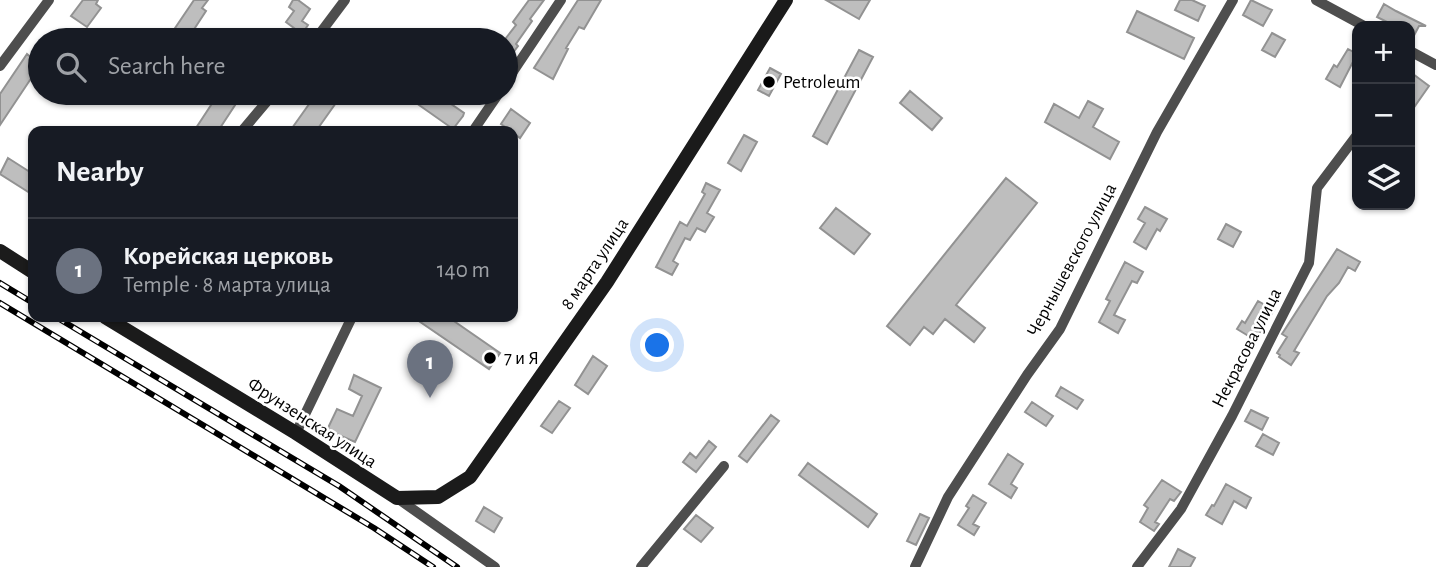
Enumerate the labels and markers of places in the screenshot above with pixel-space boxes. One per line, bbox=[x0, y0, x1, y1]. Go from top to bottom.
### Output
place label: Petroleum bbox=[783, 73, 861, 92]
marker: Petroleum bbox=[761, 74, 777, 90]
pin: 1 bbox=[407, 340, 453, 398]
place label: 7 и Я bbox=[504, 349, 539, 368]
marker: 7 и Я bbox=[482, 350, 498, 366]

